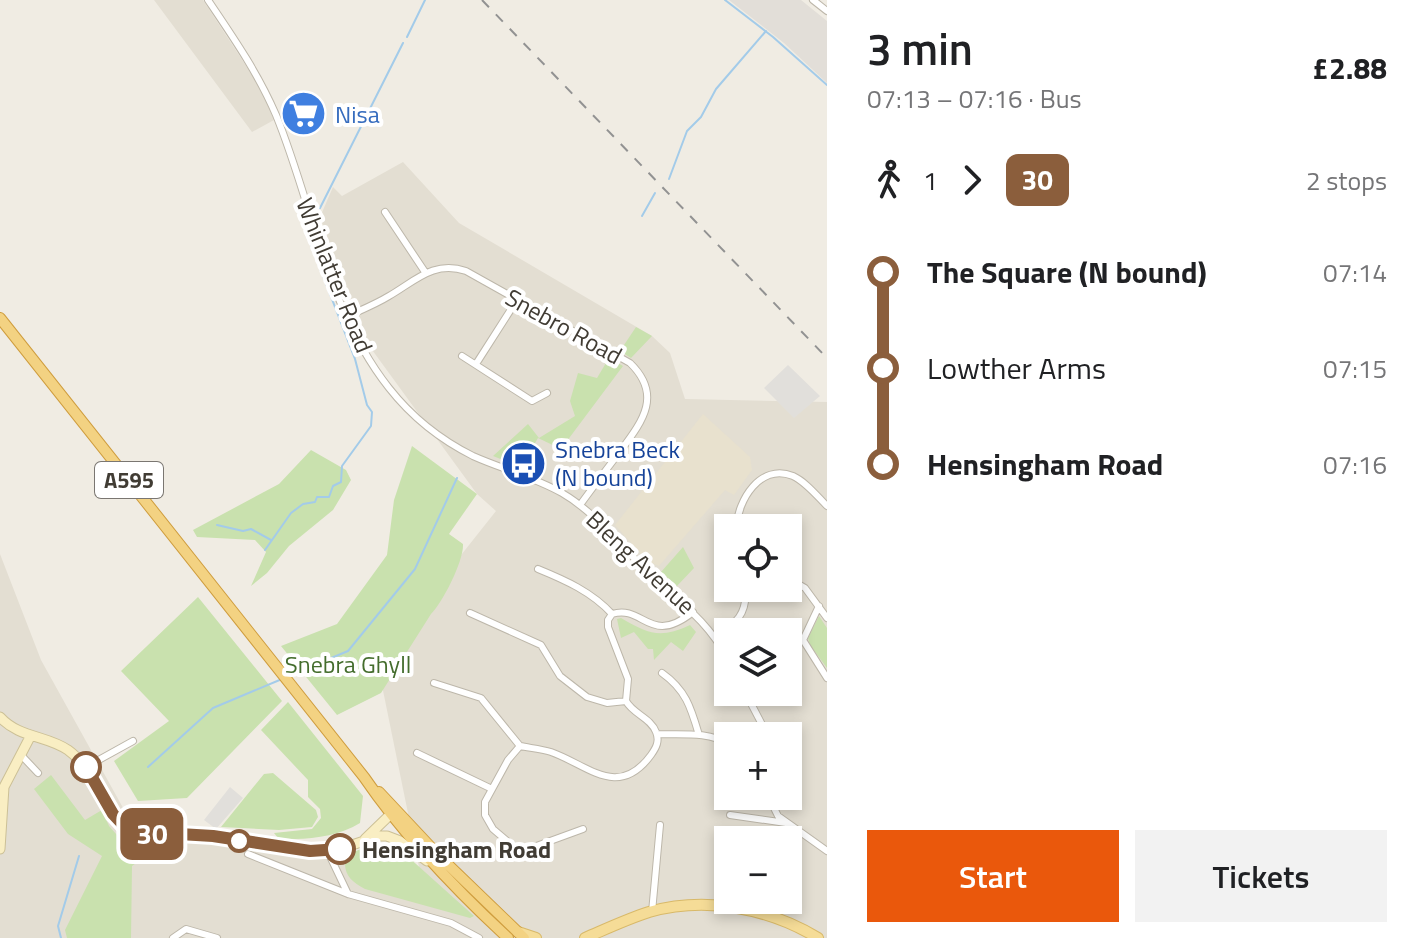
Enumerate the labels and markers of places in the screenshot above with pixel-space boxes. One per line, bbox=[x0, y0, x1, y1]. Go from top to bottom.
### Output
supermarket icon: Nisa bbox=[280, 90, 328, 138]
place label: Nisa bbox=[335, 96, 380, 132]
place label: Snebra Beck (N bound) bbox=[555, 431, 681, 495]
bus stop icon: Snebra Beck (N bound) bbox=[500, 439, 548, 487]
unlabelled marker bbox=[71, 752, 101, 782]
unlabelled marker bbox=[228, 830, 250, 852]
place label: Hensingham Road bbox=[362, 831, 551, 867]
marker: Hensingham Road bbox=[325, 834, 355, 864]

